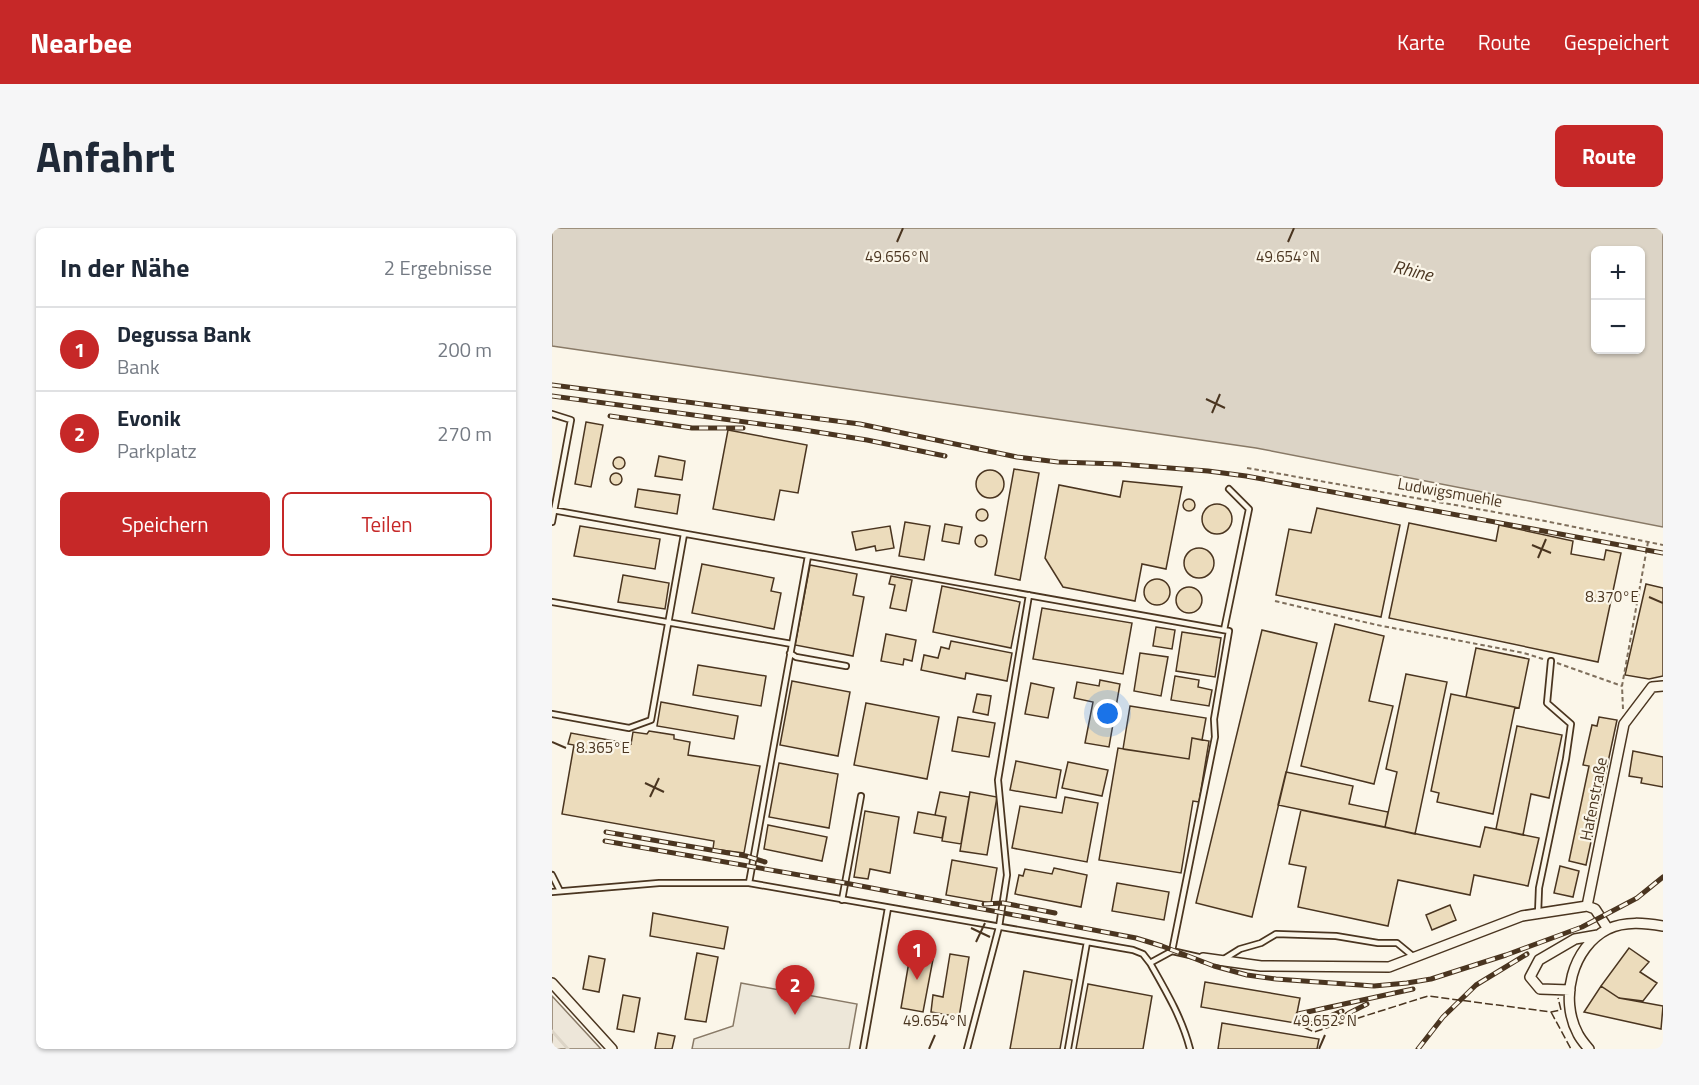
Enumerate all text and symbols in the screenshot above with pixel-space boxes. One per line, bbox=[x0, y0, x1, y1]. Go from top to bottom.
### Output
text: Nearbee bbox=[30, 21, 132, 64]
text: Karte bbox=[1397, 26, 1445, 58]
text: Route bbox=[1478, 26, 1531, 58]
text: Gespeichert bbox=[1564, 26, 1669, 58]
text: Anfahrt bbox=[36, 124, 175, 188]
button: Route bbox=[1555, 125, 1663, 187]
text: 49.656°N bbox=[865, 245, 929, 268]
text: 49.654°N bbox=[1256, 245, 1320, 268]
map controls bbox=[1591, 246, 1645, 354]
button: + bbox=[1591, 246, 1645, 300]
text: In der Nähe bbox=[60, 248, 189, 287]
text: 2 Ergebnisse bbox=[384, 252, 492, 283]
water label: Rhine bbox=[1391, 253, 1437, 289]
button: − bbox=[1591, 300, 1645, 354]
text: Degussa Bank bbox=[117, 317, 251, 351]
text: 1 bbox=[74, 334, 85, 365]
text: 200 m bbox=[437, 334, 492, 365]
text: Bank bbox=[117, 351, 160, 382]
text: Evonik bbox=[117, 401, 181, 435]
text: 2 bbox=[74, 418, 85, 449]
text: 270 m bbox=[437, 418, 492, 449]
text: Parkplatz bbox=[117, 435, 197, 466]
street label: Ludwigsmuehle bbox=[1396, 471, 1504, 513]
button: Speichern bbox=[60, 492, 270, 556]
button: Teilen bbox=[282, 492, 492, 556]
text: 8.370°E bbox=[1585, 585, 1639, 608]
your location bbox=[1093, 699, 1122, 728]
text: 8.365°E bbox=[576, 736, 630, 759]
street label: Hafenstraße bbox=[1573, 755, 1613, 843]
pin: 1 bbox=[898, 930, 937, 980]
pin: 2 bbox=[776, 966, 814, 1015]
text: 49.654°N bbox=[903, 1009, 967, 1032]
text: 49.652°N bbox=[1293, 1009, 1357, 1032]

